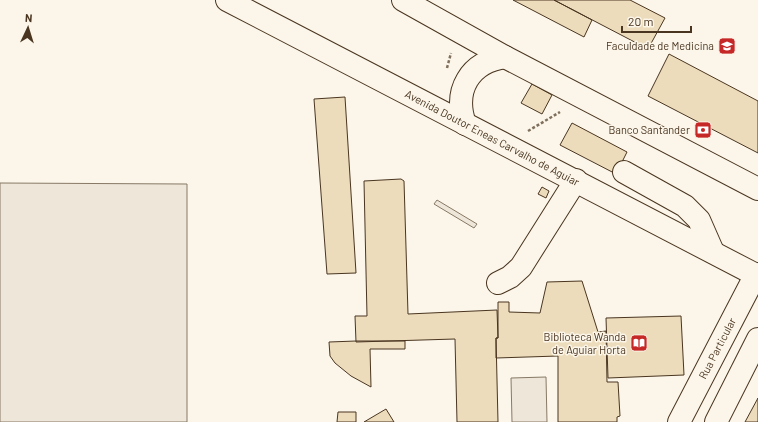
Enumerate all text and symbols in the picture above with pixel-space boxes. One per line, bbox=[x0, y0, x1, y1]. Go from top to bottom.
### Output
north arrow bbox=[8, 8, 48, 48]
scale bar bbox=[622, 8, 691, 34]
text: N bbox=[25, 11, 33, 24]
text: 20 m bbox=[628, 14, 654, 28]
school or university icon: Faculdade de Medicina bbox=[717, 36, 737, 56]
place label: Faculdade de Medicina bbox=[606, 39, 714, 52]
street label: Avenida Doutor Eneas Carvalho de Aguiar bbox=[403, 87, 582, 188]
bank icon: Banco Santander bbox=[693, 120, 713, 140]
place label: Banco Santander bbox=[609, 123, 690, 136]
street label: Rua Particular bbox=[696, 315, 738, 381]
place label: Biblioteca Wanda de Aguiar Horta bbox=[544, 330, 626, 356]
library icon: Biblioteca Wanda de Aguiar Horta bbox=[629, 333, 649, 353]

